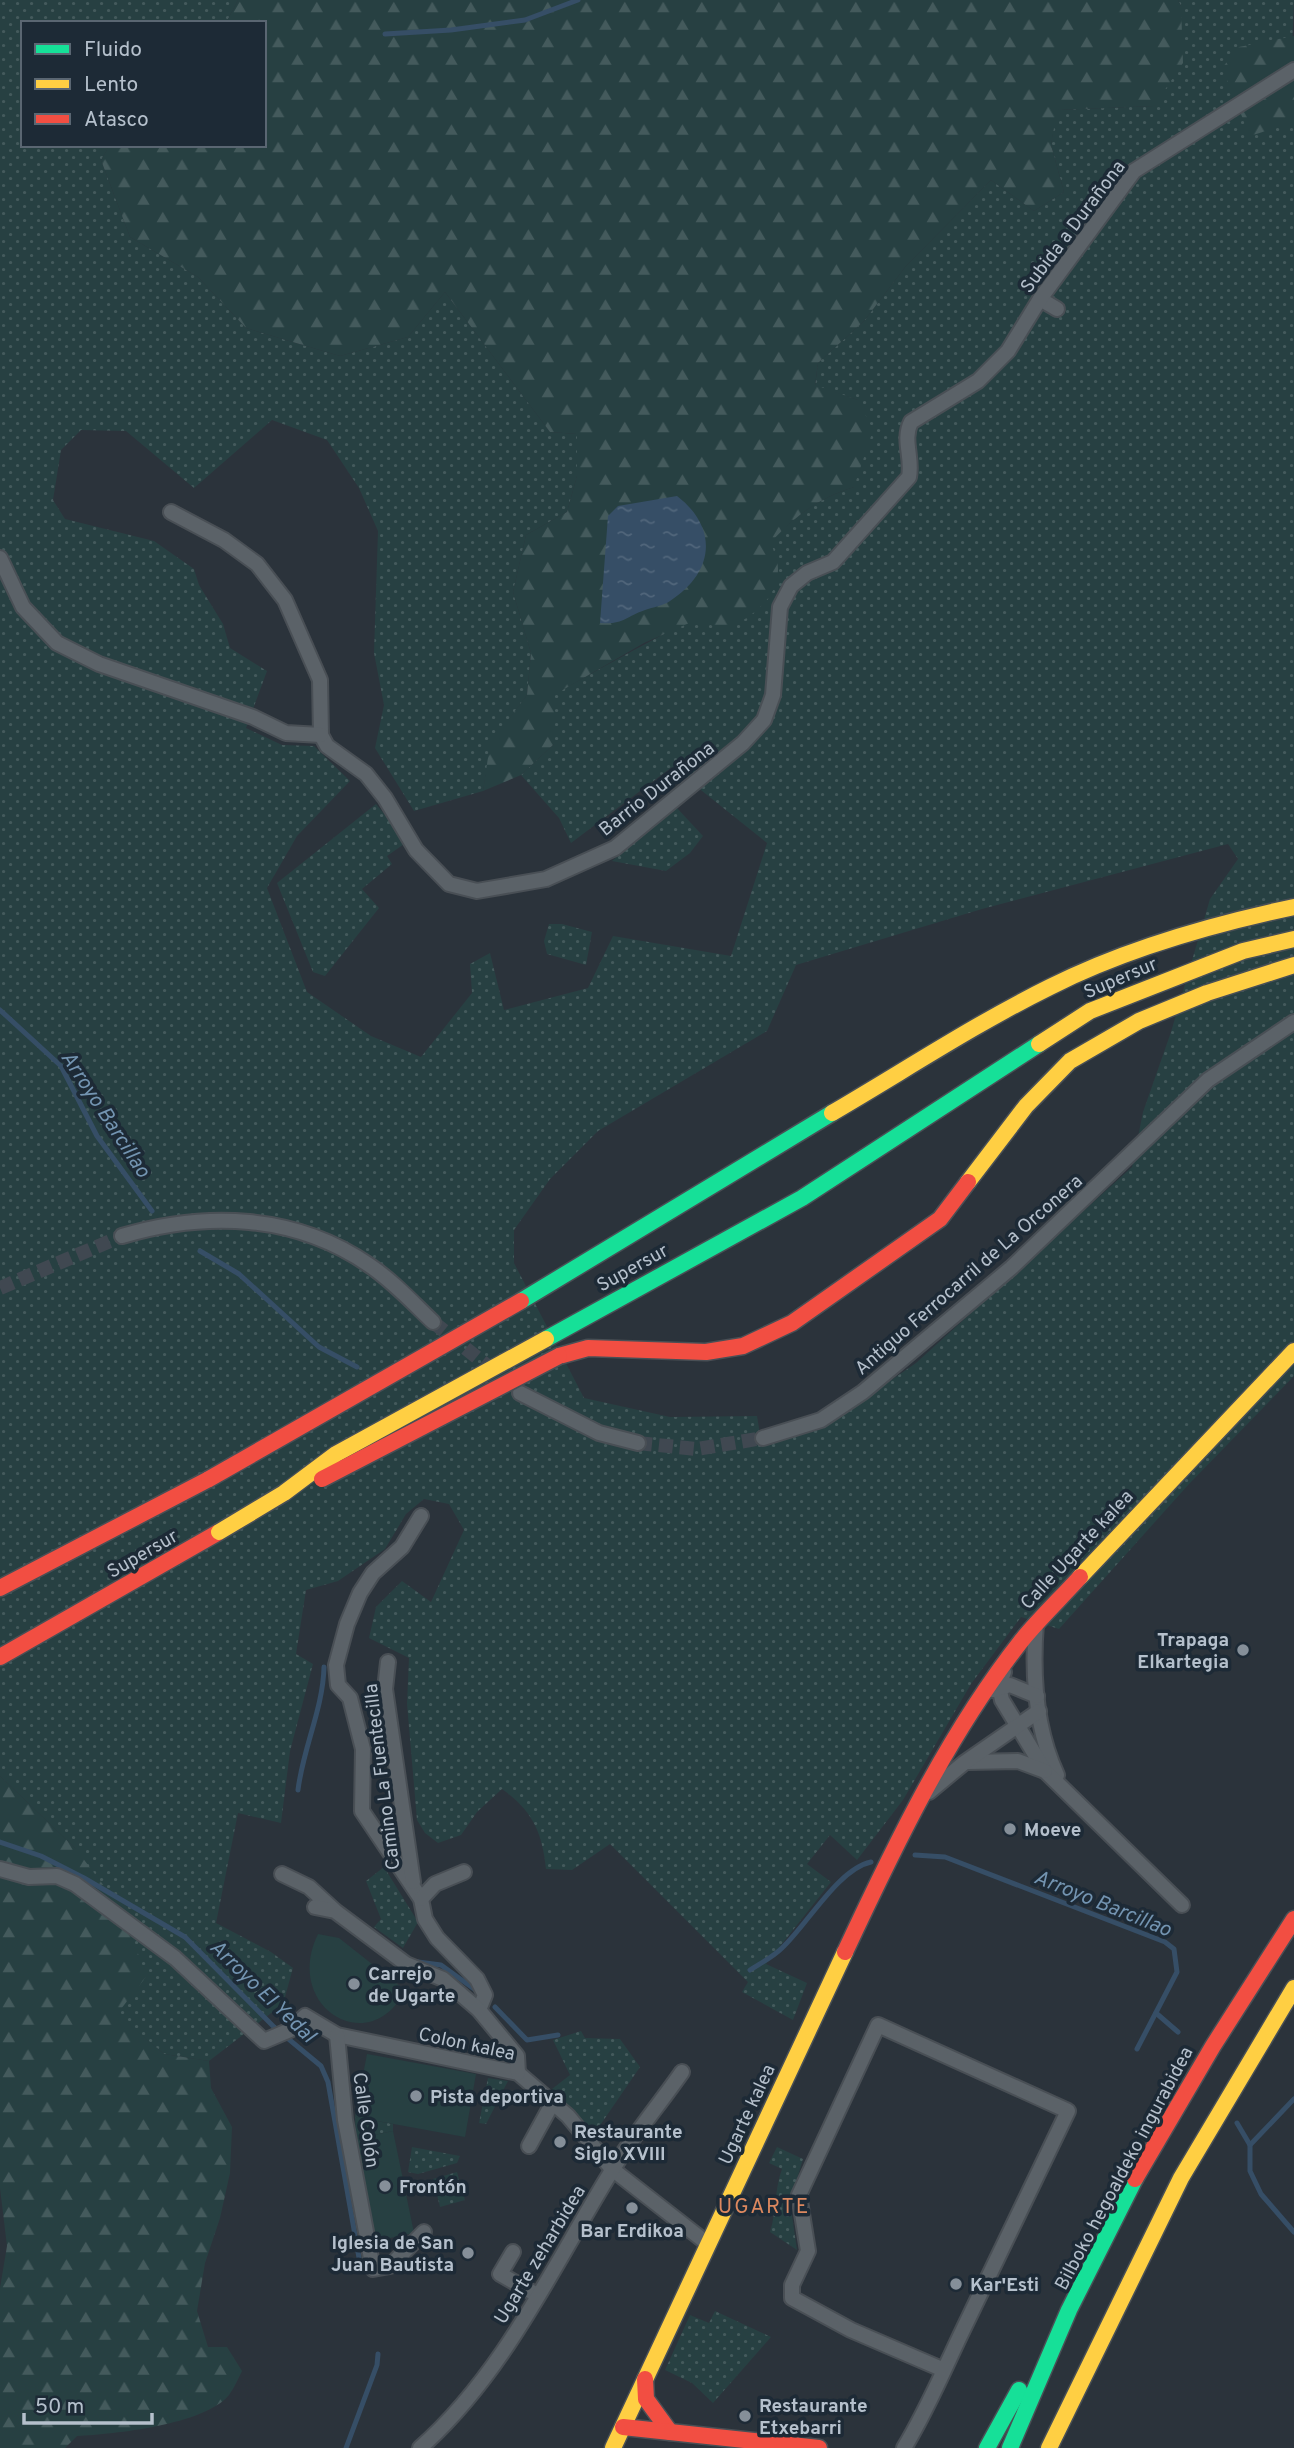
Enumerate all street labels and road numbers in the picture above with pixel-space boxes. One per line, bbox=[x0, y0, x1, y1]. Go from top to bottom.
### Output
street label: Subida a Durañona bbox=[1016, 156, 1131, 298]
street label: Barrio Durañona bbox=[595, 737, 720, 842]
street label: Supersur bbox=[1080, 952, 1162, 1005]
street label: Antiguo Ferrocarril de La Orconera bbox=[850, 1170, 1088, 1381]
street label: Supersur bbox=[593, 1239, 673, 1298]
street label: Calle Ugarte kalea bbox=[1016, 1485, 1139, 1615]
street label: Supersur bbox=[103, 1525, 183, 1585]
street label: Camino La Fuentecilla bbox=[360, 1682, 406, 1871]
street label: Colon kalea bbox=[416, 2023, 517, 2067]
street label: Bilboko hegoaldeko ingurabidea bbox=[1050, 2043, 1199, 2295]
street label: Ugarte kalea bbox=[714, 2061, 782, 2169]
street label: Calle Colón bbox=[346, 2071, 384, 2170]
street label: Ugarte zeharbidea bbox=[490, 2181, 592, 2329]

